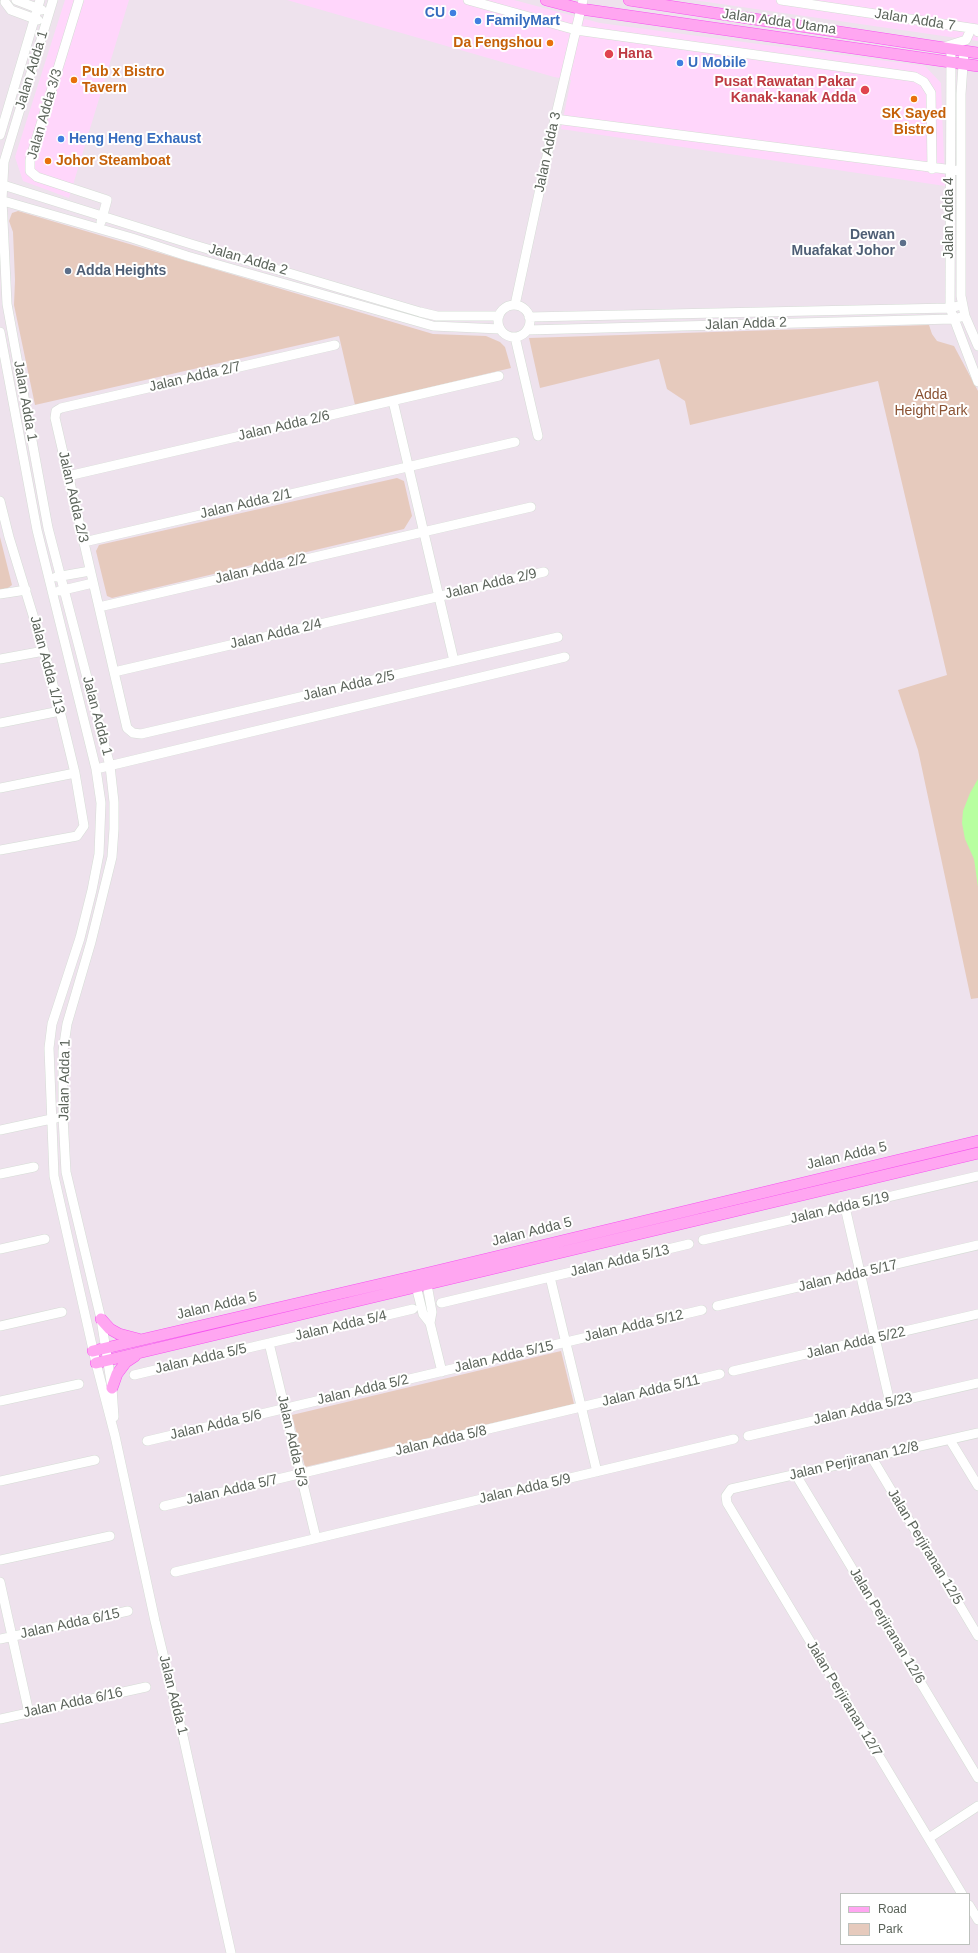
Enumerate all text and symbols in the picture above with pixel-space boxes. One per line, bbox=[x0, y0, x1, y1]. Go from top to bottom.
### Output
place label: CU bbox=[425, 5, 445, 21]
street label: Jalan Adda 7 bbox=[873, 5, 957, 35]
street label: Jalan Adda Utama bbox=[721, 6, 837, 38]
marker: CU bbox=[448, 8, 458, 18]
place label: FamilyMart bbox=[486, 13, 560, 29]
marker: FamilyMart bbox=[473, 16, 483, 26]
street label: Jalan Adda 1 bbox=[12, 28, 52, 112]
place label: Da Fengshou bbox=[453, 35, 542, 51]
marker: Da Fengshou bbox=[545, 38, 555, 48]
place label: Hana bbox=[618, 46, 652, 62]
marker: Hana bbox=[603, 48, 615, 60]
place label: U Mobile bbox=[688, 55, 746, 71]
marker: U Mobile bbox=[675, 58, 685, 68]
place label: Pub x Bistro Tavern bbox=[82, 64, 164, 96]
street label: Jalan Adda 3/3 bbox=[24, 67, 66, 161]
place label: Pusat Rawatan Pakar Kanak-kanak Adda bbox=[714, 74, 856, 106]
marker: Pub x Bistro Tavern bbox=[69, 75, 79, 85]
marker: Pusat Rawatan Pakar Kanak-kanak Adda bbox=[859, 84, 871, 96]
marker: SK Sayed Bistro bbox=[909, 94, 919, 104]
place label: SK Sayed Bistro bbox=[882, 106, 946, 138]
street label: Jalan Adda 3 bbox=[531, 110, 565, 194]
place label: Heng Heng Exhaust bbox=[69, 131, 201, 147]
marker: Heng Heng Exhaust bbox=[56, 134, 66, 144]
place label: Johor Steamboat bbox=[56, 153, 170, 169]
marker: Johor Steamboat bbox=[43, 156, 53, 166]
street label: Jalan Adda 4 bbox=[941, 177, 957, 259]
place label: Dewan Muafakat Johor bbox=[792, 227, 895, 260]
marker: Dewan Muafakat Johor bbox=[898, 238, 908, 248]
street label: Jalan Adda 2 bbox=[206, 241, 290, 279]
place label: Adda Heights bbox=[76, 263, 166, 279]
marker: Adda Heights bbox=[63, 266, 73, 276]
street label: Jalan Adda 2 bbox=[705, 314, 787, 334]
street label: Jalan Adda 2/7 bbox=[148, 358, 242, 396]
street label: Jalan Adda 1 bbox=[10, 359, 40, 443]
park label: Adda Height Park bbox=[894, 387, 968, 420]
street label: Jalan Adda 2/6 bbox=[237, 407, 331, 445]
street label: Jalan Adda 2/3 bbox=[54, 450, 92, 544]
street label: Jalan Adda 2/1 bbox=[199, 485, 293, 523]
street label: Jalan Adda 2/2 bbox=[214, 550, 308, 588]
street label: Jalan Adda 2/9 bbox=[444, 565, 538, 603]
street label: Jalan Adda 1/13 bbox=[26, 614, 68, 716]
street label: Jalan Adda 2/4 bbox=[229, 615, 323, 653]
street label: Jalan Adda 2/5 bbox=[302, 667, 396, 705]
street label: Jalan Adda 1 bbox=[78, 674, 116, 758]
street label: Jalan Adda 1 bbox=[56, 1039, 74, 1121]
street label: Jalan Adda 5 bbox=[805, 1139, 889, 1173]
street label: Jalan Adda 5/19 bbox=[789, 1188, 891, 1228]
street label: Jalan Adda 5 bbox=[490, 1214, 574, 1250]
street label: Jalan Adda 5/13 bbox=[569, 1241, 671, 1281]
street label: Jalan Adda 5/17 bbox=[797, 1256, 899, 1296]
street label: Jalan Adda 5 bbox=[175, 1289, 259, 1323]
street label: Jalan Adda 5/12 bbox=[583, 1306, 685, 1346]
street label: Jalan Adda 5/4 bbox=[294, 1307, 388, 1345]
street label: Jalan Adda 5/22 bbox=[805, 1323, 907, 1363]
street label: Jalan Adda 5/15 bbox=[453, 1337, 555, 1377]
street label: Jalan Adda 5/5 bbox=[154, 1340, 248, 1378]
street label: Jalan Adda 5/2 bbox=[316, 1371, 410, 1409]
street label: Jalan Adda 5/11 bbox=[600, 1372, 702, 1410]
street label: Jalan Adda 5/23 bbox=[812, 1389, 914, 1429]
street label: Jalan Adda 5/3 bbox=[273, 1394, 311, 1488]
street label: Jalan Adda 5/6 bbox=[169, 1406, 263, 1444]
street label: Jalan Adda 5/8 bbox=[394, 1422, 488, 1460]
street label: Jalan Perjiranan 12/8 bbox=[788, 1438, 920, 1484]
street label: Jalan Adda 5/9 bbox=[478, 1470, 572, 1508]
street label: Jalan Adda 5/7 bbox=[185, 1471, 279, 1509]
street label: Jalan Perjiranan 12/5 bbox=[884, 1486, 966, 1608]
street label: Jalan Perjiranan 12/6 bbox=[846, 1565, 928, 1687]
street label: Jalan Adda 6/15 bbox=[19, 1605, 121, 1643]
street label: Jalan Perjiranan 12/7 bbox=[803, 1638, 885, 1760]
street label: Jalan Adda 1 bbox=[155, 1653, 191, 1737]
street label: Jalan Adda 6/16 bbox=[22, 1684, 124, 1722]
legend bbox=[840, 1893, 970, 1945]
text: Road bbox=[878, 1902, 907, 1916]
text: Park bbox=[878, 1922, 903, 1936]

